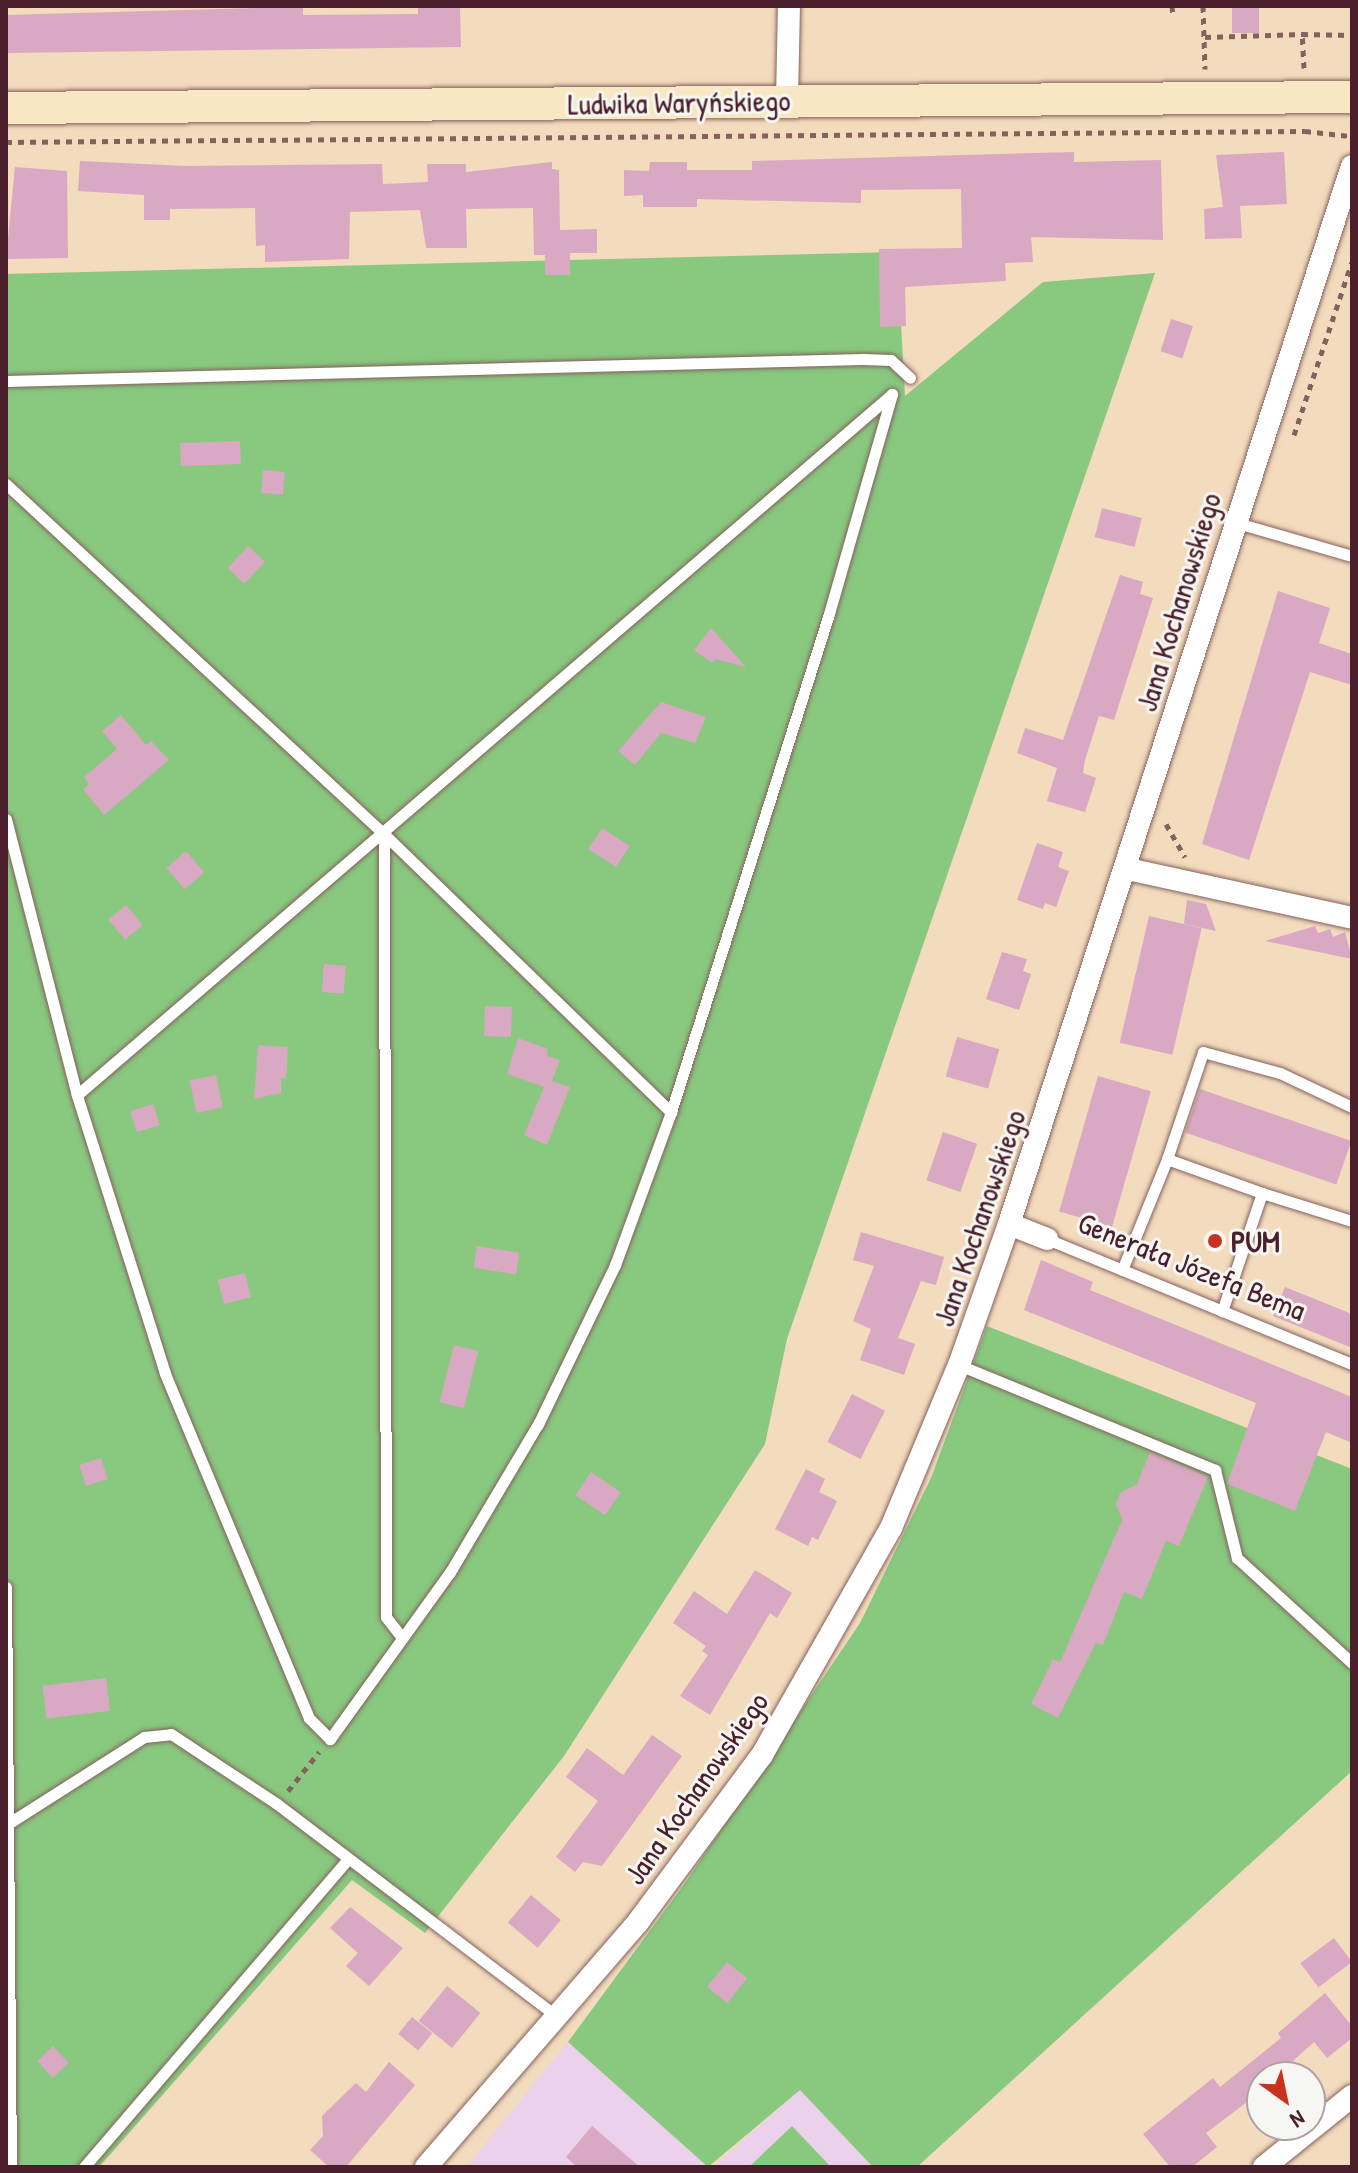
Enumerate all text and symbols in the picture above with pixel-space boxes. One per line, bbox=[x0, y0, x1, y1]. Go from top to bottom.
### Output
street label: Ludwika Waryńskiego bbox=[567, 82, 791, 122]
street label: Jana Kochanowskiego bbox=[1128, 488, 1228, 716]
street label: Jana Kochanowskiego bbox=[925, 1105, 1033, 1331]
street label: Generała Józefa Bema bbox=[1073, 1204, 1311, 1328]
place label: PUM bbox=[1231, 1223, 1280, 1259]
marker: PUM bbox=[1206, 1232, 1224, 1250]
street label: Jana Kochanowskiego bbox=[616, 1685, 776, 1891]
north arrow bbox=[1246, 2061, 1326, 2141]
text: N bbox=[1285, 2104, 1311, 2135]

